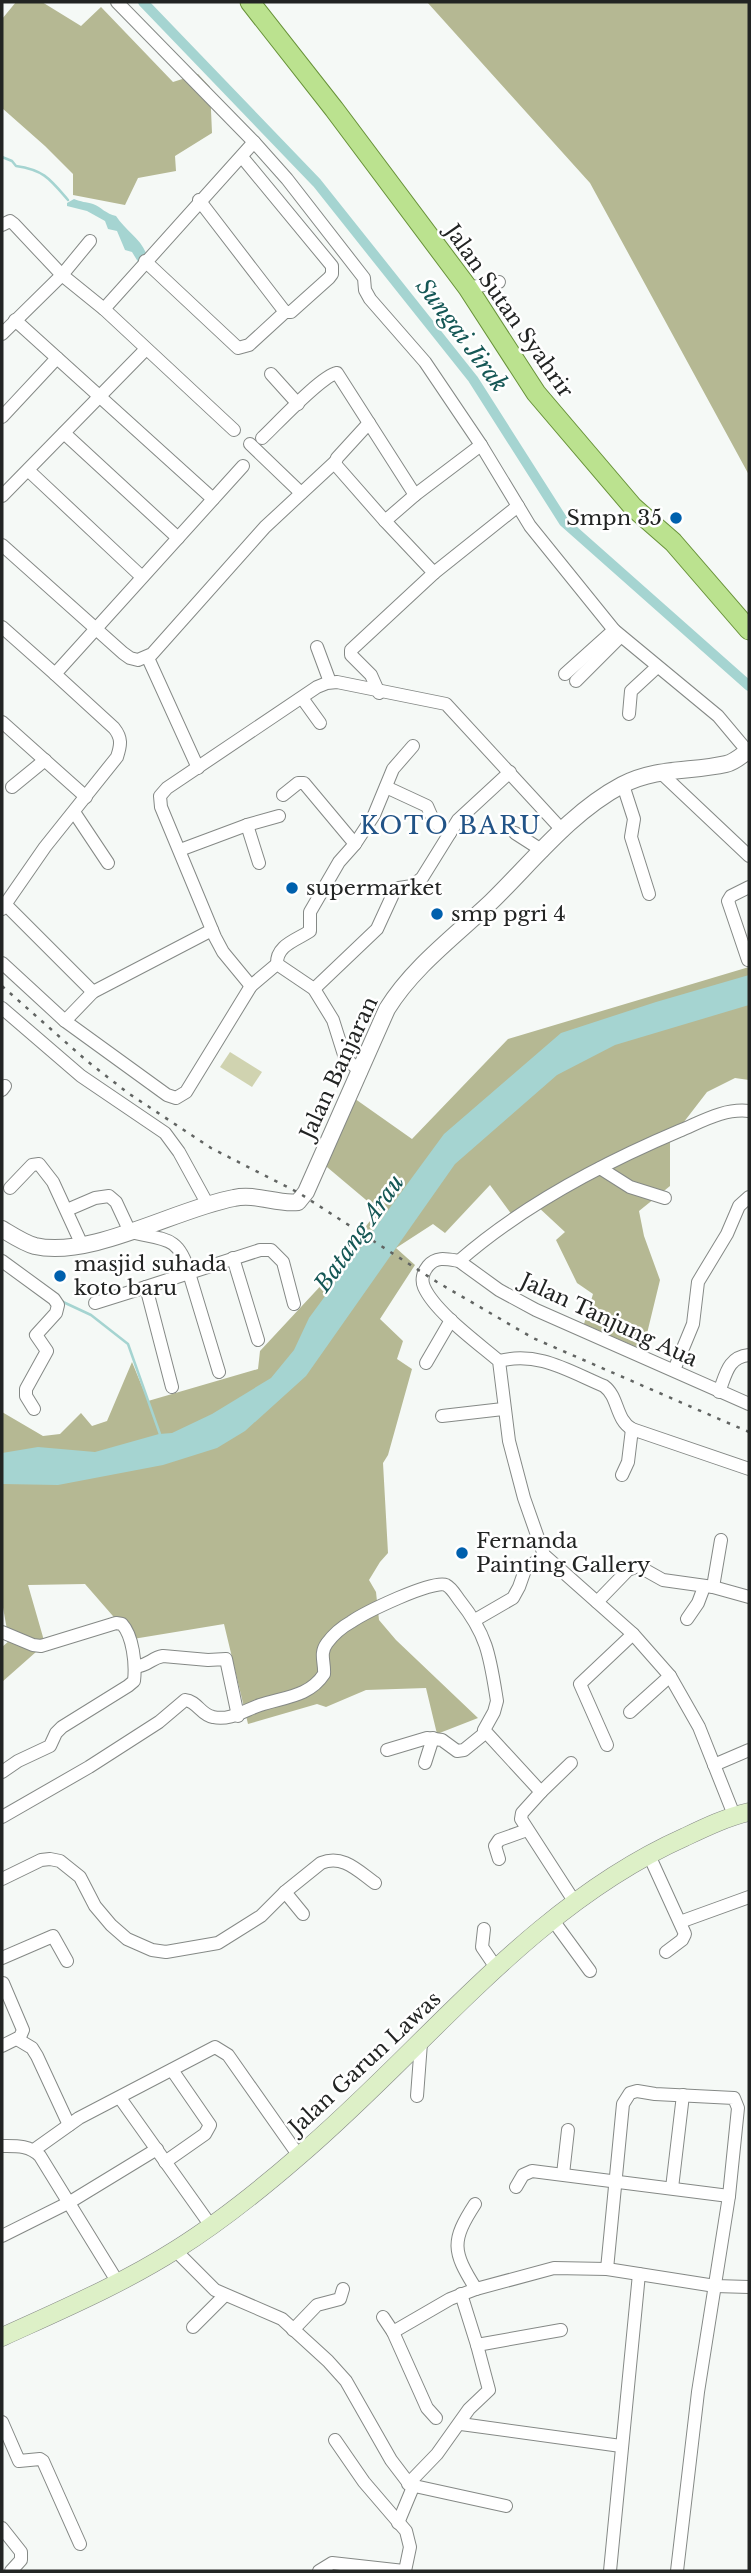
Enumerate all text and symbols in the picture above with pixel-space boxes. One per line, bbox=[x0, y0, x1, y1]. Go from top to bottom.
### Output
street label: Jalan Sutan Syahrir bbox=[438, 217, 579, 403]
water label: Sungai Jirak bbox=[410, 273, 514, 397]
place label: Smpn 35 bbox=[566, 505, 662, 531]
marker: Smpn 35 bbox=[668, 510, 684, 526]
district label: KOTO BARU bbox=[360, 811, 542, 840]
place label: supermarket bbox=[306, 875, 442, 901]
marker: supermarket bbox=[284, 880, 300, 896]
place label: smp pgri 4 bbox=[451, 901, 566, 927]
marker: smp pgri 4 bbox=[429, 906, 445, 922]
street label: Jalan Banjaran bbox=[293, 992, 383, 1146]
water label: Batang Arau bbox=[308, 1169, 410, 1298]
place label: masjid suhada koto baru bbox=[74, 1251, 227, 1301]
street label: Jalan Tanjung Aua bbox=[514, 1266, 702, 1373]
marker: masjid suhada koto baru bbox=[52, 1268, 68, 1284]
place label: Fernanda Painting Gallery bbox=[476, 1528, 651, 1578]
marker: Fernanda Painting Gallery bbox=[454, 1545, 470, 1561]
street label: Jalan Garun Lawas bbox=[282, 1986, 446, 2142]

